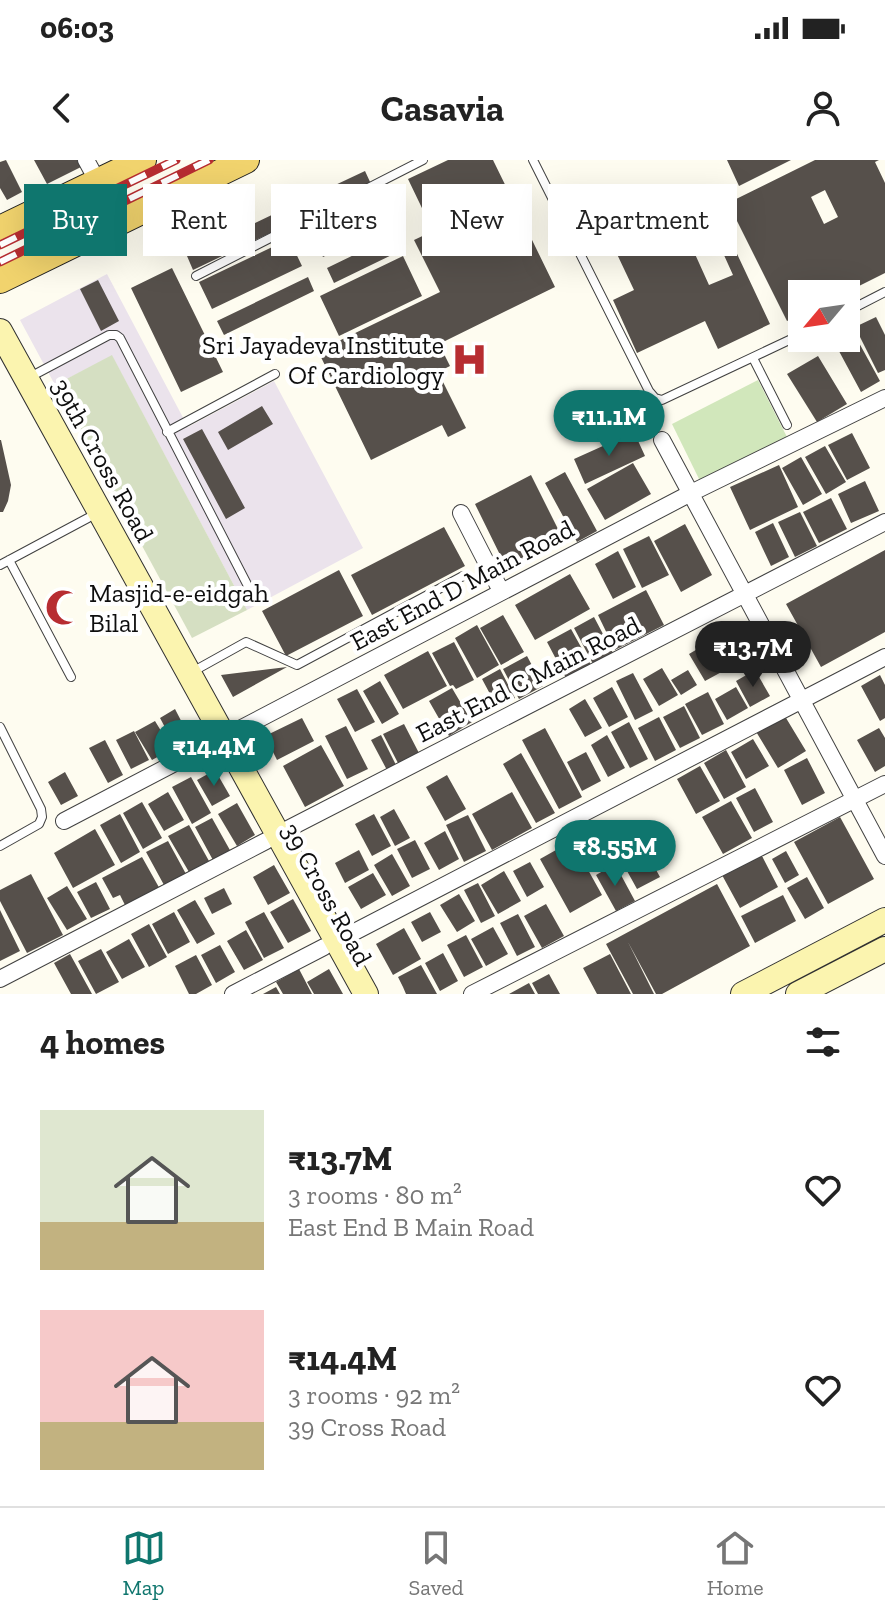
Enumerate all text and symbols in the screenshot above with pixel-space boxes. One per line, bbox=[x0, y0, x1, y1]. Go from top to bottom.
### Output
text: 06:03 bbox=[40, 10, 114, 46]
icon: back bbox=[40, 86, 84, 130]
icon: person bbox=[801, 86, 845, 130]
text: Casavia bbox=[381, 87, 504, 130]
chip: Buy bbox=[24, 184, 127, 256]
chip: Rent bbox=[143, 184, 255, 256]
chip: Filters bbox=[271, 184, 406, 256]
chip: New bbox=[422, 184, 532, 256]
chip: Apartment bbox=[548, 184, 737, 256]
north arrow bbox=[788, 280, 860, 352]
map controls bbox=[788, 280, 860, 352]
place label: Sri Jayadeva Institute Of Cardiology bbox=[202, 329, 445, 391]
hospital icon: Sri Jayadeva Institute Of Cardiology bbox=[451, 341, 489, 379]
street label: 39th Cross Road bbox=[45, 373, 161, 547]
pin: ₹11.1M bbox=[544, 390, 674, 458]
text: ₹11.1M bbox=[572, 400, 646, 432]
street label: East End D Main Road bbox=[345, 513, 579, 657]
place label: Masjid-e-eidgah Bilal bbox=[89, 577, 269, 639]
mosque icon: Masjid-e-eidgah Bilal bbox=[44, 589, 82, 627]
street label: East End C Main Road bbox=[411, 609, 645, 749]
pin: ₹13.7M bbox=[688, 621, 818, 689]
text: ₹13.7M bbox=[713, 631, 793, 663]
pin: ₹14.4M bbox=[149, 720, 279, 788]
text: ₹14.4M bbox=[172, 730, 256, 762]
street label: 39 Cross Road bbox=[275, 817, 379, 971]
pin: ₹8.55M bbox=[550, 820, 680, 888]
text: ₹8.55M bbox=[573, 830, 657, 862]
icon: filters bbox=[801, 1020, 845, 1064]
text: 4 homes bbox=[40, 1022, 165, 1063]
text: ₹13.7M bbox=[288, 1138, 392, 1179]
icon: home bbox=[104, 1142, 200, 1238]
icon: heart bbox=[801, 1168, 845, 1212]
text: 3 rooms · 80 m² bbox=[288, 1179, 462, 1211]
text: East End B Main Road bbox=[288, 1211, 534, 1243]
text: ₹14.4M bbox=[288, 1338, 397, 1379]
icon: home bbox=[104, 1342, 200, 1438]
icon: heart bbox=[801, 1368, 845, 1412]
text: 3 rooms · 92 m² bbox=[288, 1379, 460, 1411]
text: 39 Cross Road bbox=[288, 1411, 446, 1443]
tab: Map bbox=[122, 1526, 166, 1601]
tab: Saved bbox=[409, 1526, 464, 1601]
tab: Home bbox=[707, 1526, 763, 1601]

